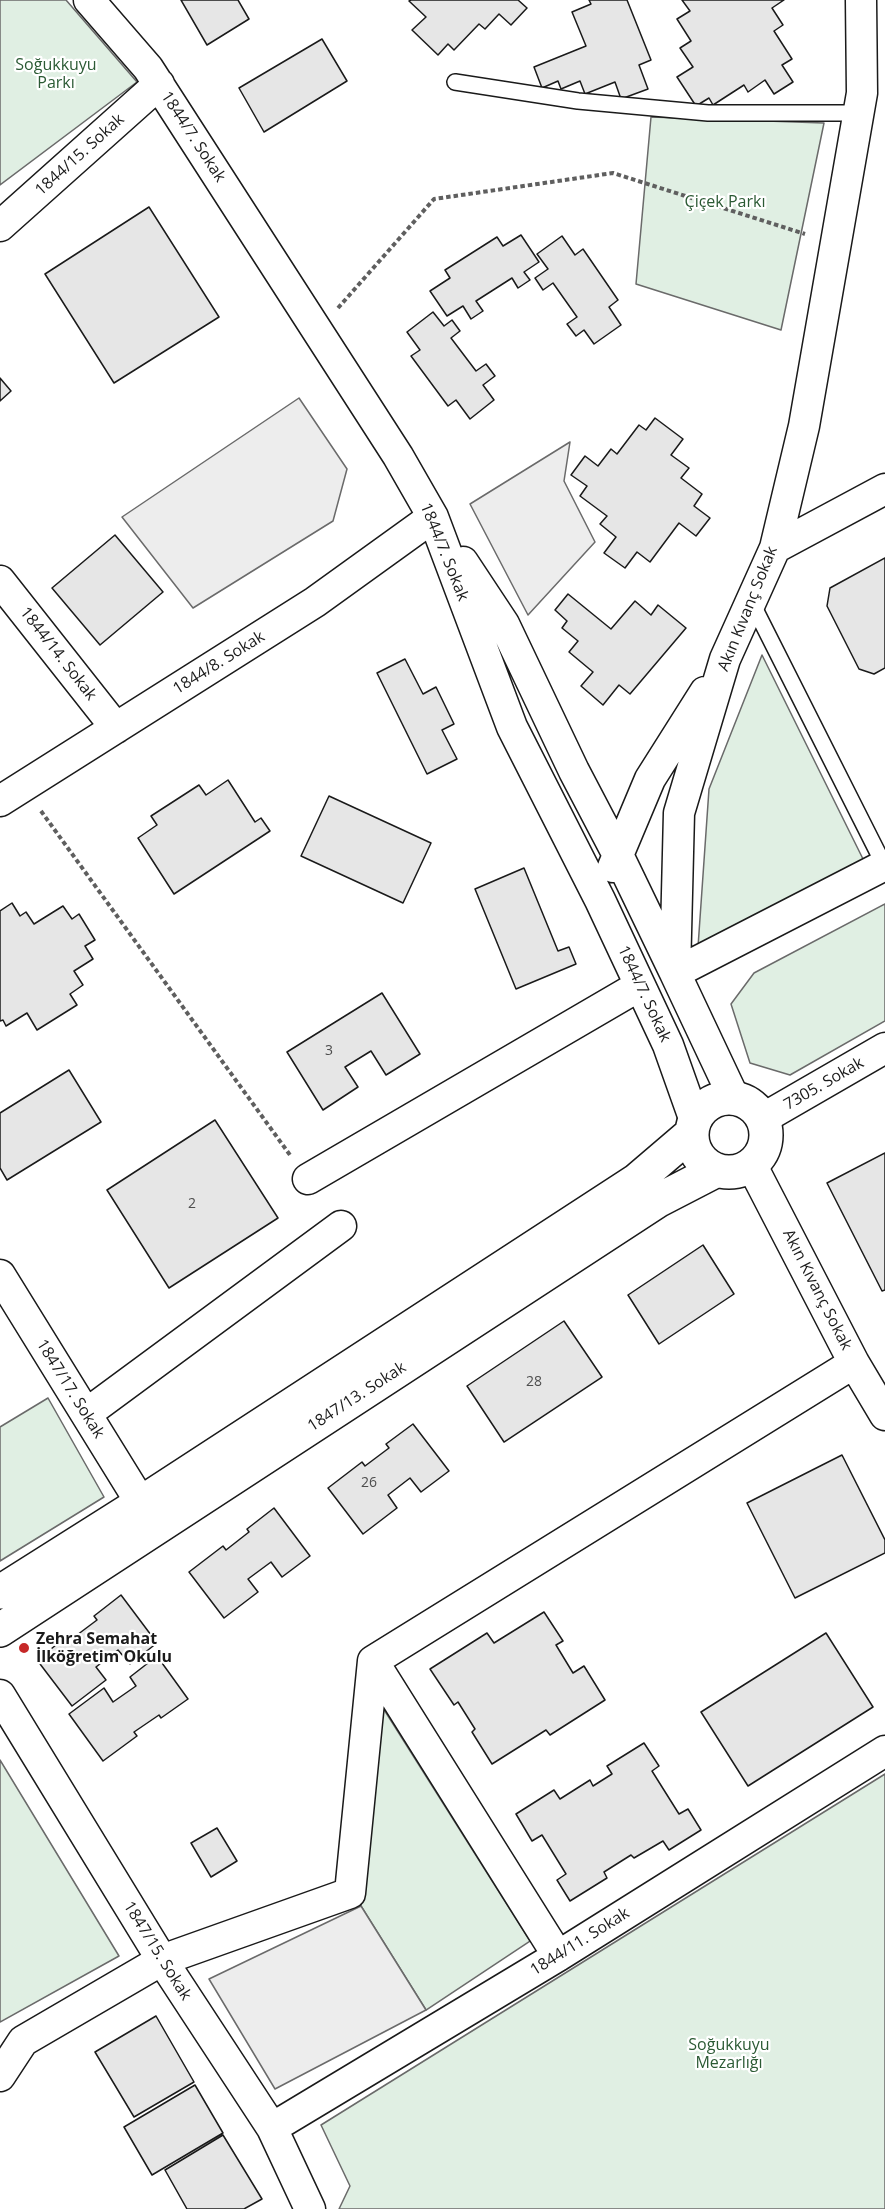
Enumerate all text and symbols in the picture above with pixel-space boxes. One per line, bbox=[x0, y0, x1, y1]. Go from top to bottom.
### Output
park label: Soğukkuyu Parkı bbox=[15, 55, 97, 93]
street label: 1844/7. Sokak bbox=[157, 88, 229, 186]
street label: 1844/15. Sokak bbox=[32, 110, 128, 200]
park label: Çiçek Parkı bbox=[685, 192, 765, 212]
street label: 1844/7. Sokak bbox=[416, 500, 472, 604]
street label: Akın Kıvanç Sokak bbox=[714, 544, 782, 674]
street label: 1844/14. Sokak bbox=[16, 603, 100, 705]
street label: 1844/8. Sokak bbox=[170, 627, 268, 699]
street label: 1844/7. Sokak bbox=[613, 943, 675, 1045]
house number: 3 bbox=[325, 1043, 333, 1059]
street label: 7305. Sokak bbox=[781, 1053, 867, 1115]
house number: 2 bbox=[188, 1196, 196, 1212]
street label: Akın Kıvanç Sokak bbox=[778, 1226, 856, 1354]
street label: 1847/17. Sokak bbox=[32, 1336, 108, 1442]
street label: 1847/13. Sokak bbox=[304, 1358, 410, 1436]
house number: 28 bbox=[526, 1374, 542, 1390]
house number: 26 bbox=[361, 1475, 377, 1491]
place label: Zehra Semahat İlköğretim Okulu bbox=[36, 1629, 172, 1667]
marker: Zehra Semahat İlköğretim Okulu bbox=[17, 1641, 31, 1655]
street label: 1847/15. Sokak bbox=[119, 1898, 195, 2004]
street label: 1844/11. Sokak bbox=[527, 1904, 633, 1980]
park label: Soğukkuyu Mezarlığı bbox=[688, 2035, 770, 2073]

